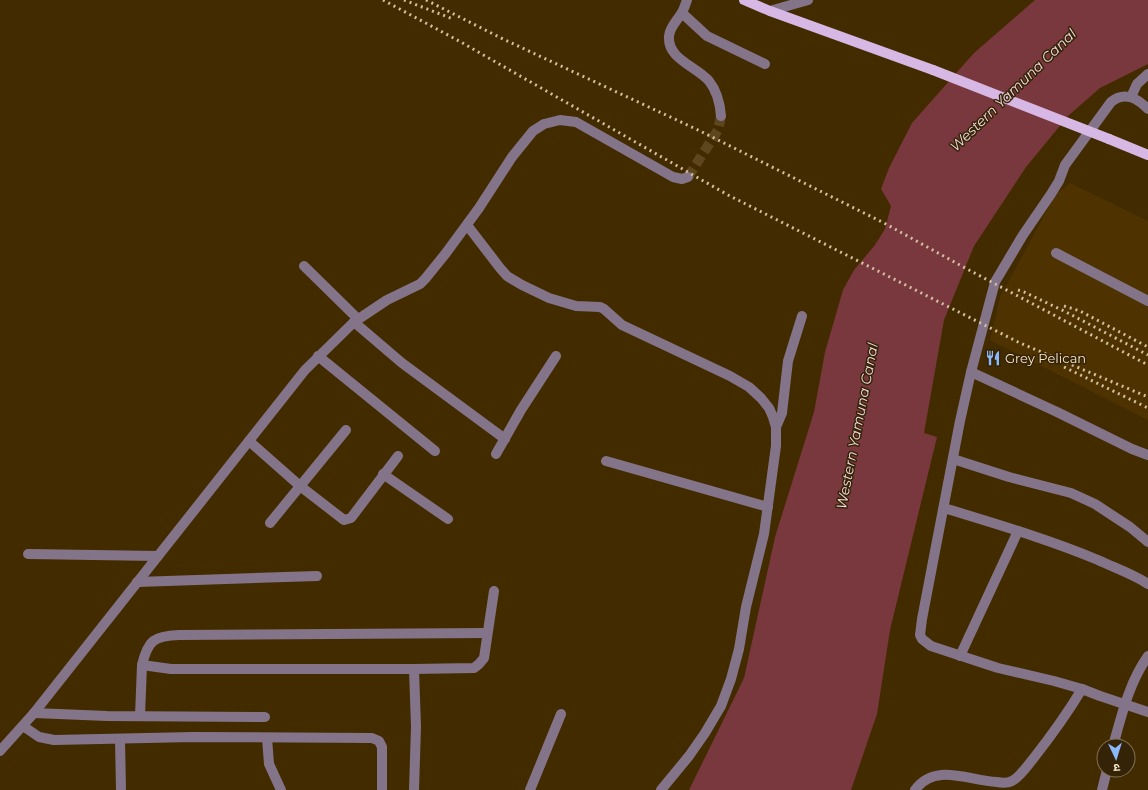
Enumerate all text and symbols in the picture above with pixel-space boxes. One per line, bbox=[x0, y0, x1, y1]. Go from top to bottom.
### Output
water label: Western Yamuna Canal bbox=[946, 25, 1080, 155]
water label: Western Yamuna Canal bbox=[832, 341, 882, 511]
restaurant icon: Grey Pelican bbox=[984, 349, 1002, 367]
place label: Grey Pelican bbox=[1005, 350, 1086, 366]
north arrow bbox=[1096, 738, 1136, 778]
text: उ bbox=[1112, 761, 1120, 775]

